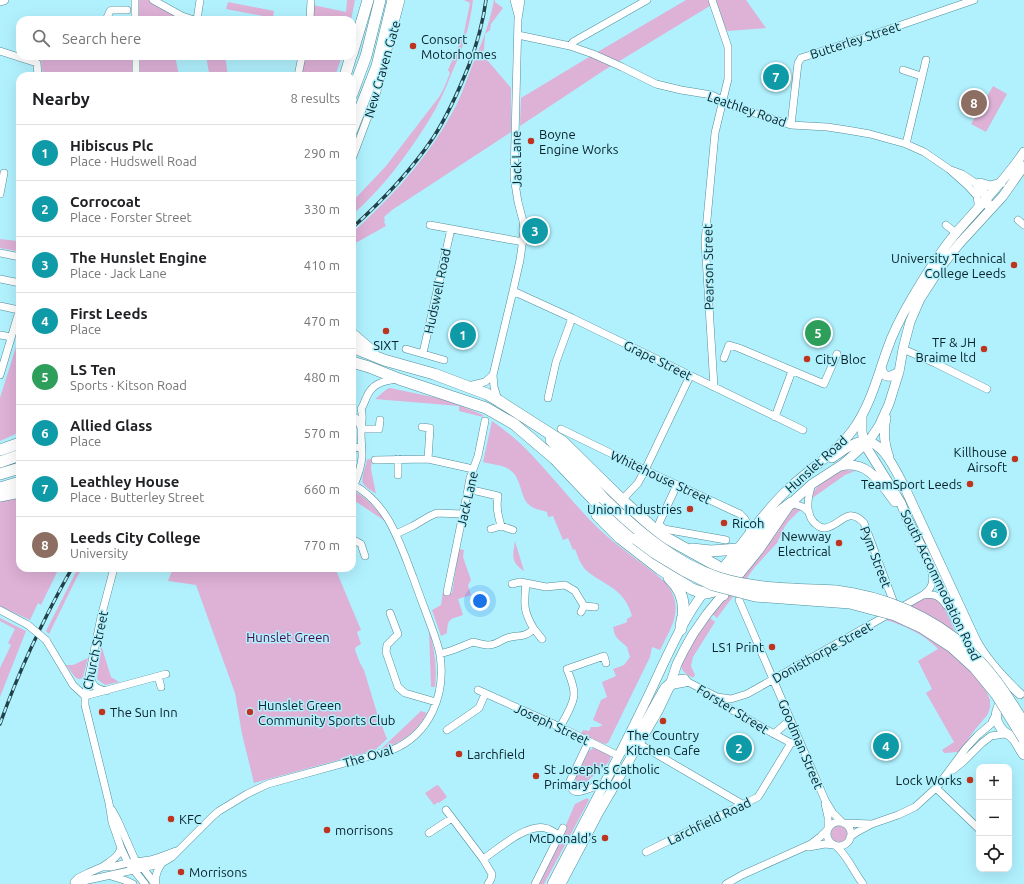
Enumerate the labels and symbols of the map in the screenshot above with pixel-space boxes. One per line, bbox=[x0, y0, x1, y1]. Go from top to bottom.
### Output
street label: New Craven Gate bbox=[361, 19, 403, 119]
street label: Butterley Street bbox=[808, 19, 902, 61]
place label: Consort Motorhomes bbox=[421, 32, 497, 61]
marker: Consort Motorhomes bbox=[408, 41, 418, 51]
pin: 7 bbox=[763, 62, 789, 92]
pin: 8 bbox=[961, 88, 987, 118]
street label: Leathley Road bbox=[706, 89, 788, 129]
place label: Boyne Engine Works bbox=[539, 127, 619, 156]
street label: Jack Lane bbox=[509, 131, 523, 187]
marker: Boyne Engine Works bbox=[526, 136, 536, 146]
pin: 3 bbox=[522, 216, 548, 246]
street label: Pearson Street bbox=[700, 224, 716, 310]
street label: Hudswell Road bbox=[421, 247, 453, 335]
place label: University Technical College Leeds bbox=[891, 251, 1007, 280]
marker: University Technical College Leeds bbox=[1009, 260, 1019, 270]
pin: 5 bbox=[805, 318, 831, 348]
pin: 1 bbox=[450, 320, 476, 350]
marker: SIXT bbox=[381, 326, 391, 336]
place label: TF & JH Braime ltd bbox=[916, 335, 976, 364]
street label: Grape Street bbox=[622, 337, 694, 383]
place label: SIXT bbox=[373, 338, 399, 352]
marker: TF & JH Braime ltd bbox=[979, 344, 989, 354]
place label: City Bloc bbox=[815, 352, 866, 366]
marker: City Bloc bbox=[802, 354, 812, 364]
street label: Hunslet Road bbox=[782, 433, 850, 495]
place label: Killhouse Airsoft bbox=[954, 445, 1007, 474]
street label: Whitehouse Street bbox=[608, 448, 714, 506]
marker: Killhouse Airsoft bbox=[1010, 454, 1020, 464]
street label: Jack Lane bbox=[454, 470, 480, 528]
place label: TeamSport Leeds bbox=[861, 477, 962, 491]
marker: TeamSport Leeds bbox=[965, 479, 975, 489]
place label: Union Industries bbox=[587, 502, 682, 516]
marker: Union Industries bbox=[685, 504, 695, 514]
street label: South Accommodation Road bbox=[898, 507, 984, 663]
place label: Ricoh bbox=[732, 516, 764, 530]
marker: Ricoh bbox=[719, 518, 729, 528]
pin: 6 bbox=[981, 518, 1007, 548]
street label: Pym Street bbox=[858, 524, 894, 590]
place label: Newway Electrical bbox=[778, 529, 832, 558]
marker: Newway Electrical bbox=[834, 538, 844, 548]
your location bbox=[470, 591, 490, 611]
street label: Church Street bbox=[80, 609, 110, 691]
street label: Donisthorpe Street bbox=[770, 619, 874, 685]
park label: Hunslet Green bbox=[246, 630, 330, 644]
place label: LS1 Print bbox=[712, 640, 764, 654]
marker: LS1 Print bbox=[767, 642, 777, 652]
street label: Forster Street bbox=[695, 681, 771, 737]
street label: Goodman Street bbox=[776, 697, 826, 791]
place label: Hunslet Green Community Sports Club bbox=[258, 698, 395, 727]
street label: Joseph Street bbox=[512, 701, 592, 747]
place label: The Sun Inn bbox=[110, 705, 178, 719]
marker: The Sun Inn bbox=[97, 707, 107, 717]
marker: Hunslet Green Community Sports Club bbox=[245, 707, 255, 717]
marker: The Country Kitchen Cafe bbox=[658, 716, 668, 726]
place label: The Country Kitchen Cafe bbox=[626, 728, 700, 757]
pin: 4 bbox=[873, 731, 899, 761]
pin: 2 bbox=[726, 733, 752, 763]
street label: The Oval bbox=[341, 742, 395, 770]
place label: Larchfield bbox=[467, 747, 525, 761]
marker: Larchfield bbox=[454, 749, 464, 759]
place label: St Joseph's Catholic Primary School bbox=[544, 762, 660, 791]
marker: St Joseph's Catholic Primary School bbox=[531, 771, 541, 781]
place label: Lock Works bbox=[896, 773, 962, 787]
marker: Lock Works bbox=[965, 775, 975, 785]
street label: Larchfield Road bbox=[665, 795, 753, 847]
place label: KFC bbox=[179, 812, 202, 826]
marker: KFC bbox=[166, 814, 176, 824]
place label: morrisons bbox=[335, 823, 394, 837]
marker: morrisons bbox=[322, 825, 332, 835]
place label: McDonald's bbox=[529, 831, 597, 845]
marker: McDonald's bbox=[600, 833, 610, 843]
place label: Morrisons bbox=[189, 865, 248, 879]
marker: Morrisons bbox=[176, 867, 186, 877]

